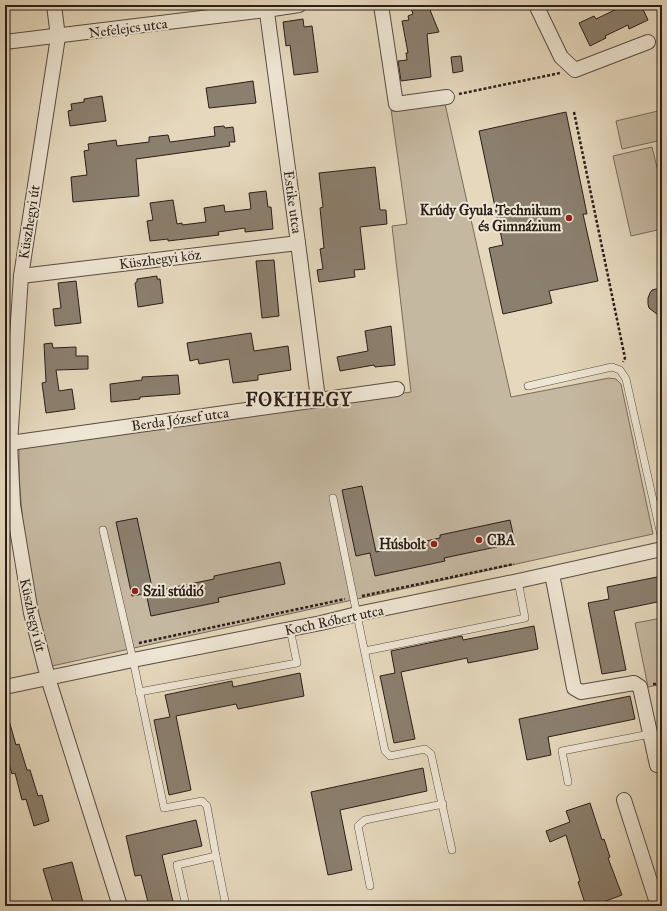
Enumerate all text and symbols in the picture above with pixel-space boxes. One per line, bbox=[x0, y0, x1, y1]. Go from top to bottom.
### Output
street label: Nefelejcs utca bbox=[88, 15, 168, 42]
street label: Estike utca bbox=[280, 169, 305, 235]
street label: Küszhegyi út bbox=[15, 184, 44, 260]
place label: Krúdy Gyula Technikum és Gimnázium bbox=[420, 202, 561, 235]
marker: Krúdy Gyula Technikum és Gimnázium bbox=[564, 213, 574, 223]
street label: Küszhegyi köz bbox=[118, 246, 202, 273]
district label: FOKIHEGY bbox=[246, 389, 353, 411]
street label: Berda József utca bbox=[130, 404, 230, 436]
place label: CBA bbox=[487, 532, 516, 549]
marker: CBA bbox=[474, 535, 484, 545]
place label: Húsbolt bbox=[379, 536, 426, 553]
marker: Húsbolt bbox=[429, 539, 439, 549]
street label: Küszhegyi út bbox=[16, 577, 49, 653]
place label: Szil stúdió bbox=[143, 583, 204, 600]
marker: Szil stúdió bbox=[130, 586, 140, 596]
street label: Koch Róbert utca bbox=[283, 602, 385, 639]

